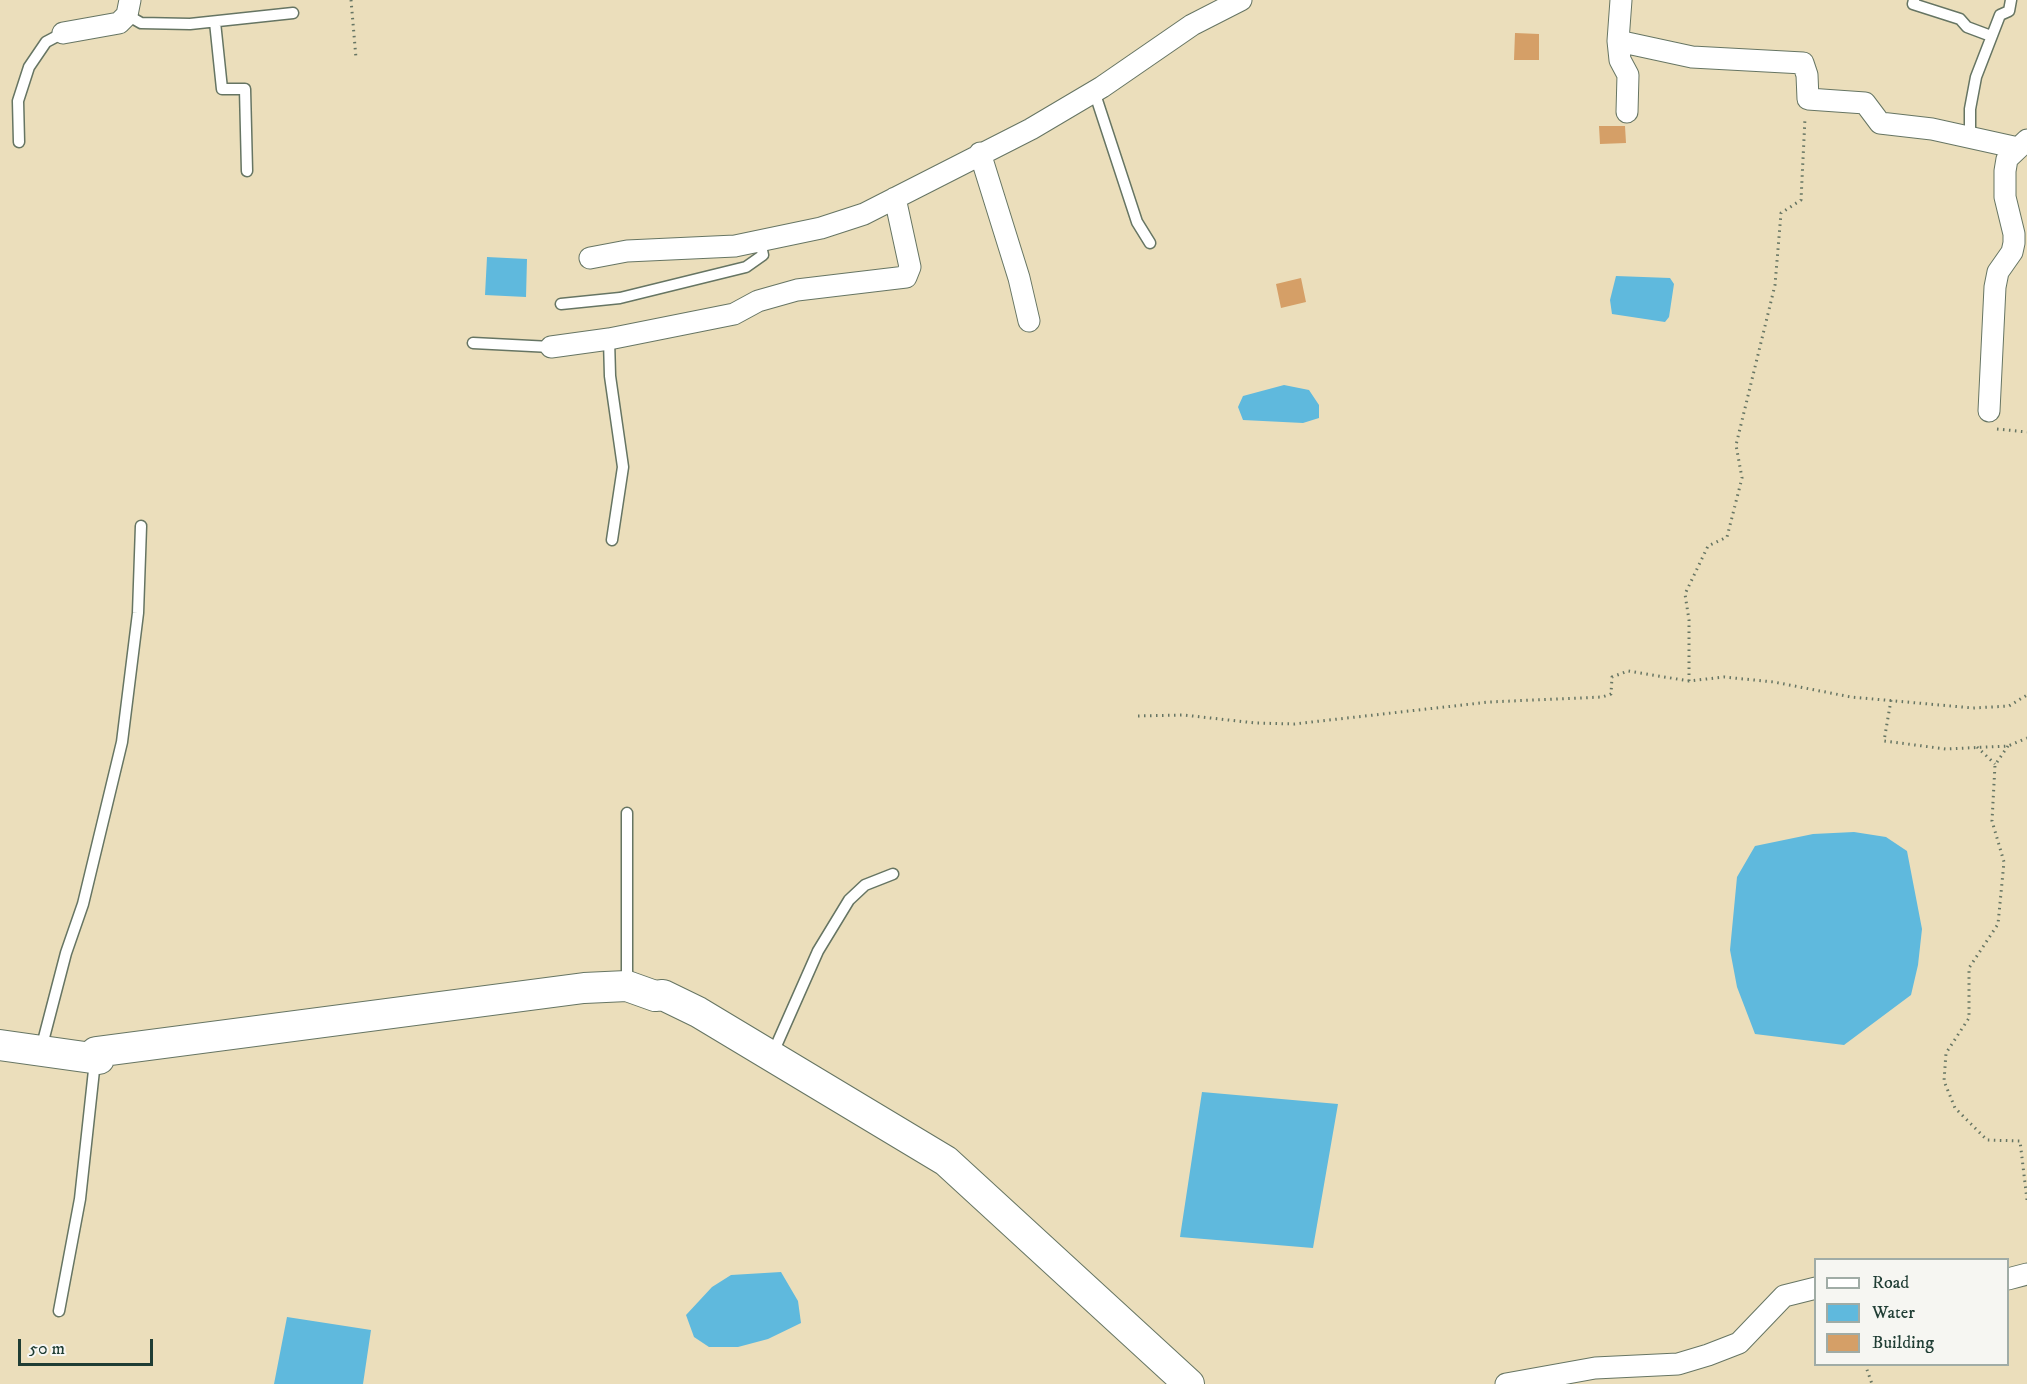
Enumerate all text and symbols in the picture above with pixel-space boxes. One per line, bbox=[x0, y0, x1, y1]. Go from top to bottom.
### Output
legend bbox=[1814, 1258, 2009, 1366]
text: Road bbox=[1872, 1272, 1909, 1294]
text: Water bbox=[1872, 1302, 1915, 1324]
scale bar bbox=[21, 1327, 156, 1365]
text: Building bbox=[1872, 1332, 1934, 1354]
text: 50 m bbox=[29, 1338, 65, 1360]

